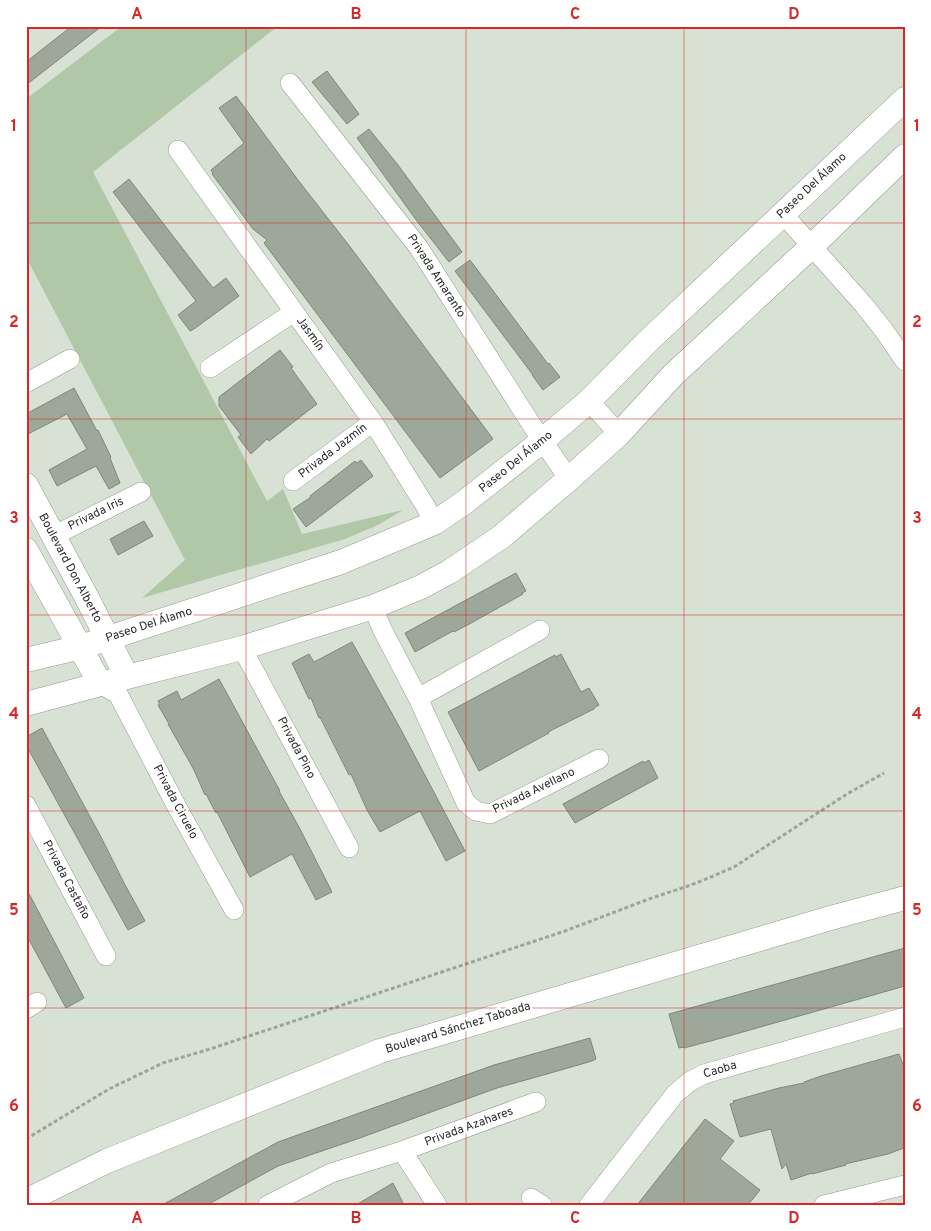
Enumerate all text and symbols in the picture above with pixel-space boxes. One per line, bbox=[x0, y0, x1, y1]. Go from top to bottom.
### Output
text: A bbox=[131, 5, 143, 25]
text: B bbox=[350, 5, 362, 25]
text: C bbox=[570, 5, 580, 25]
text: D bbox=[788, 5, 800, 25]
text: 1 bbox=[11, 117, 17, 137]
text: 1 bbox=[914, 117, 920, 137]
street label: Paseo Del Álamo bbox=[774, 149, 851, 223]
street label: Privada Amaranto bbox=[403, 231, 469, 321]
text: 2 bbox=[9, 313, 19, 333]
text: 2 bbox=[912, 313, 922, 333]
street label: Jasmín bbox=[292, 314, 328, 354]
street label: Privada Jazmín bbox=[295, 420, 371, 482]
street label: Paseo Del Álamo bbox=[476, 427, 556, 497]
street label: Privada Iris bbox=[65, 494, 127, 534]
text: 3 bbox=[9, 509, 19, 529]
text: 3 bbox=[912, 509, 922, 529]
street label: Boulevard Don Alberto bbox=[34, 511, 106, 626]
street label: Paseo Del Álamo bbox=[104, 603, 195, 647]
text: 4 bbox=[9, 705, 19, 725]
text: 4 bbox=[912, 705, 922, 725]
street label: Privada Pino bbox=[273, 714, 319, 782]
street label: Privada Ciruelo bbox=[149, 762, 201, 842]
street label: Privada Avellano bbox=[490, 764, 578, 818]
street label: Privada Castaño bbox=[38, 838, 94, 923]
text: 5 bbox=[9, 901, 19, 921]
text: 5 bbox=[912, 901, 922, 921]
street label: Boulevard Sánchez Taboada bbox=[383, 998, 533, 1058]
street label: Caoba bbox=[701, 1057, 739, 1083]
text: 6 bbox=[9, 1097, 19, 1117]
text: 6 bbox=[912, 1097, 922, 1117]
street label: Privada Azahares bbox=[422, 1104, 516, 1150]
text: A bbox=[131, 1209, 143, 1229]
text: B bbox=[350, 1209, 362, 1229]
text: C bbox=[570, 1209, 580, 1229]
text: D bbox=[788, 1209, 800, 1229]

